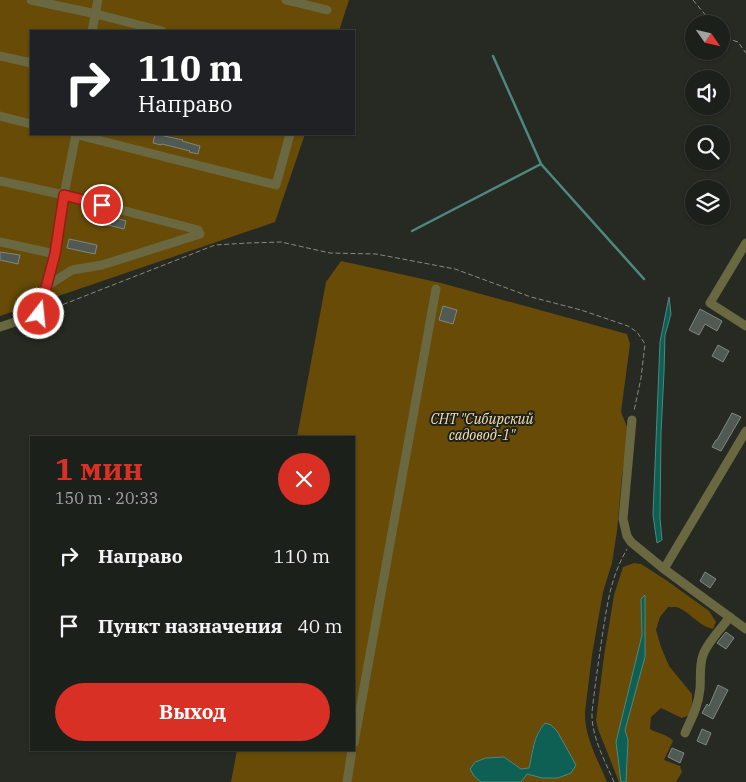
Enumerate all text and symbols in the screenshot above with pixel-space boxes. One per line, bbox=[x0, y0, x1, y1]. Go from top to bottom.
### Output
north arrow bbox=[685, 15, 730, 60]
map controls bbox=[685, 15, 730, 225]
text: 110 m bbox=[138, 45, 243, 91]
icon: right bbox=[55, 50, 120, 115]
button: sound bbox=[685, 70, 730, 115]
text: Направо bbox=[138, 89, 232, 118]
button: search bbox=[685, 125, 730, 170]
button: layers bbox=[685, 180, 730, 225]
pin bbox=[81, 184, 123, 226]
icon: arrive bbox=[88, 191, 116, 219]
position arrow bbox=[12, 287, 64, 339]
park label: СНТ "Сибирский садовод-1" bbox=[430, 410, 534, 444]
text: 1 мин bbox=[55, 449, 143, 488]
button: close bbox=[278, 453, 330, 505]
text: 150 m · 20:33 bbox=[55, 488, 158, 508]
icon: right bbox=[55, 542, 83, 570]
text: Направо bbox=[98, 544, 183, 568]
text: 110 m bbox=[273, 544, 330, 568]
icon: arrive bbox=[55, 612, 83, 640]
text: Пункт назначения bbox=[98, 614, 282, 638]
text: 40 m bbox=[297, 614, 343, 638]
button: Выход bbox=[55, 683, 330, 741]

